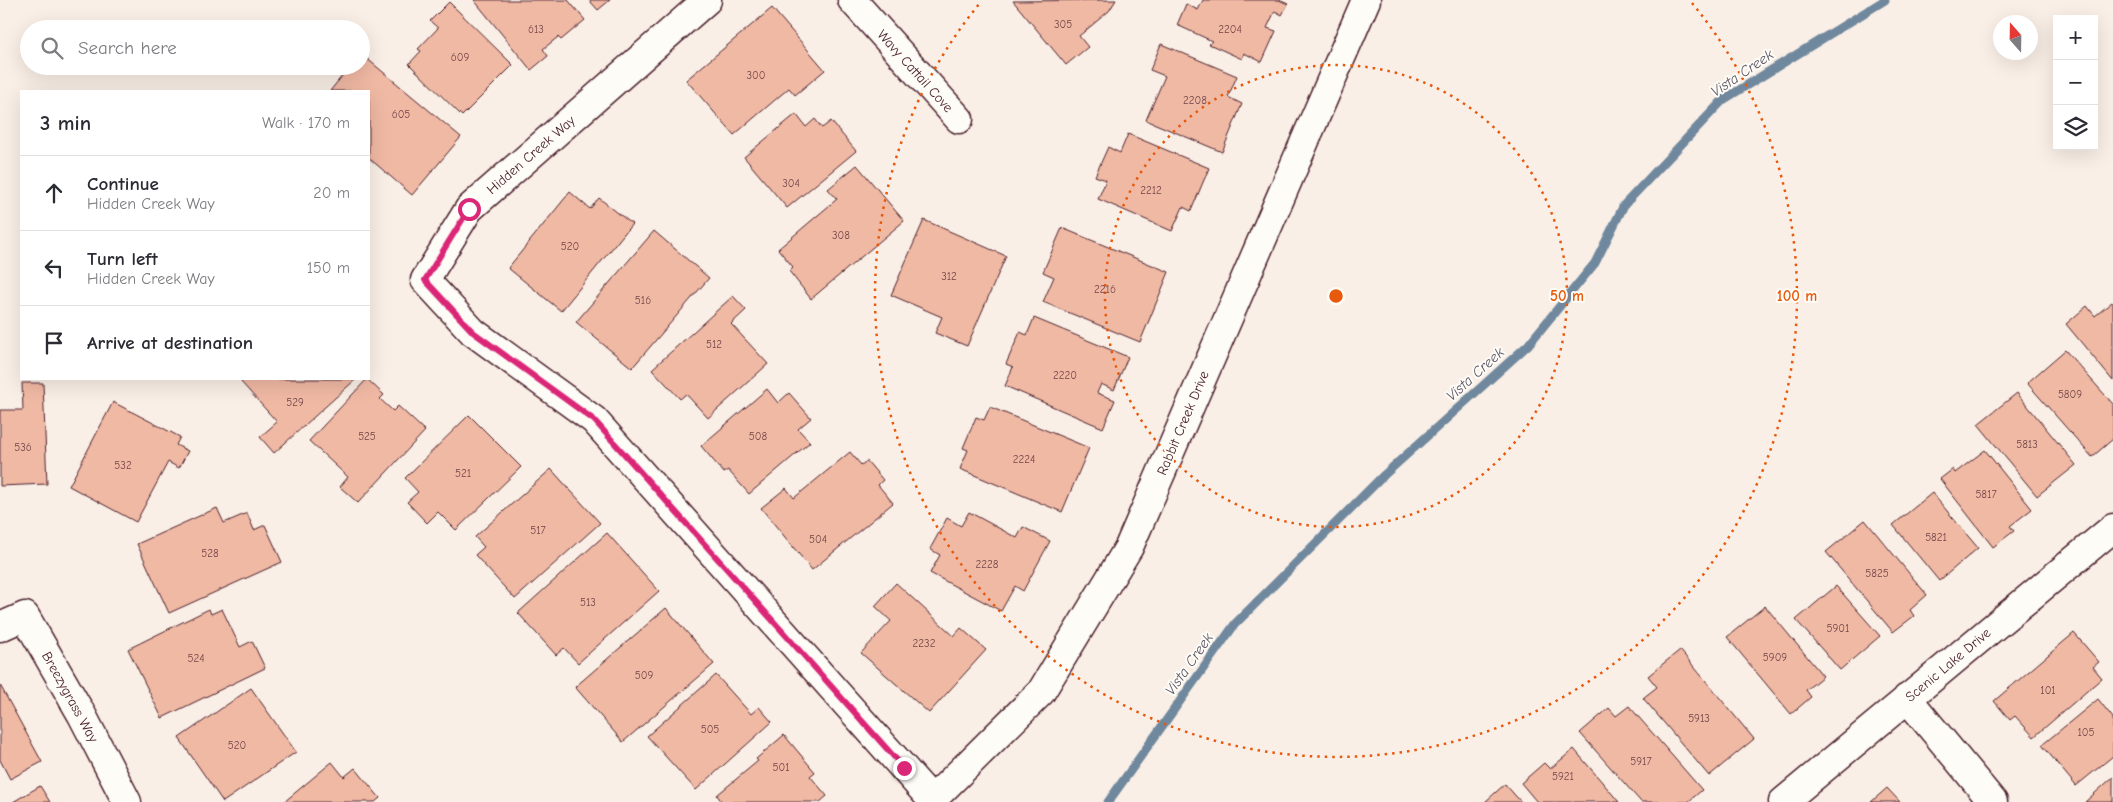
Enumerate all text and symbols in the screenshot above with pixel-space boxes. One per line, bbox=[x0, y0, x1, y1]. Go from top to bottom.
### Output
north arrow bbox=[1993, 15, 2038, 60]
map controls bbox=[2053, 15, 2098, 150]
button: + bbox=[2053, 15, 2098, 60]
house number: 305 bbox=[1054, 18, 1072, 31]
search box bbox=[20, 20, 370, 75]
house number: 613 bbox=[528, 23, 544, 36]
house number: 2204 bbox=[1218, 23, 1242, 36]
street label: Wavy Cattail Cove bbox=[873, 26, 957, 116]
icon: search bbox=[38, 34, 66, 62]
text: Search here bbox=[78, 37, 177, 59]
water label: Vista Creek bbox=[1707, 45, 1777, 101]
house number: 609 bbox=[451, 51, 469, 64]
button: − bbox=[2053, 60, 2098, 105]
house number: 300 bbox=[747, 69, 765, 82]
house number: 2208 bbox=[1183, 94, 1207, 107]
button: layers bbox=[2053, 105, 2098, 150]
house number: 605 bbox=[392, 108, 410, 121]
text: 3 min bbox=[40, 111, 91, 135]
street label: Hidden Creek Way bbox=[483, 111, 579, 198]
text: Walk · 170 m bbox=[262, 114, 350, 132]
text: Continue bbox=[87, 173, 159, 195]
house number: 304 bbox=[782, 177, 800, 190]
icon: ahead bbox=[40, 179, 68, 207]
text: 20 m bbox=[313, 184, 350, 202]
house number: 2212 bbox=[1140, 184, 1162, 197]
text: Hidden Creek Way bbox=[87, 195, 215, 213]
route start bbox=[458, 198, 481, 221]
house number: 308 bbox=[832, 229, 850, 242]
house number: 520 bbox=[561, 240, 579, 253]
text: Turn left bbox=[87, 248, 158, 270]
icon: left bbox=[40, 254, 68, 282]
text: 150 m bbox=[307, 259, 350, 277]
text: Hidden Creek Way bbox=[87, 270, 215, 288]
house number: 312 bbox=[941, 270, 957, 283]
house number: 2216 bbox=[1094, 283, 1116, 296]
centre of rings bbox=[1327, 287, 1345, 305]
text: 50 m bbox=[1550, 287, 1584, 305]
text: 100 m bbox=[1777, 287, 1817, 305]
house number: 516 bbox=[635, 294, 651, 307]
icon: arrive bbox=[40, 329, 68, 357]
text: Arrive at destination bbox=[87, 332, 253, 354]
house number: 512 bbox=[706, 338, 722, 351]
water label: Vista Creek bbox=[1442, 343, 1508, 405]
street label: Rabbit Creek Drive bbox=[1153, 368, 1213, 478]
house number: 2220 bbox=[1053, 369, 1077, 382]
house number: 5809 bbox=[2058, 388, 2082, 401]
house number: 529 bbox=[286, 396, 304, 409]
house number: 525 bbox=[358, 430, 376, 443]
house number: 508 bbox=[749, 430, 767, 443]
house number: 5813 bbox=[2016, 438, 2038, 451]
house number: 536 bbox=[14, 441, 32, 454]
house number: 2224 bbox=[1013, 453, 1035, 466]
house number: 532 bbox=[114, 459, 132, 472]
house number: 521 bbox=[455, 467, 471, 480]
house number: 5817 bbox=[1975, 488, 1997, 501]
house number: 517 bbox=[530, 524, 546, 537]
house number: 5821 bbox=[1925, 531, 1947, 544]
house number: 504 bbox=[809, 533, 827, 546]
house number: 528 bbox=[201, 547, 219, 560]
house number: 2228 bbox=[976, 558, 999, 571]
house number: 5825 bbox=[1865, 567, 1889, 580]
house number: 513 bbox=[580, 596, 596, 609]
house number: 5901 bbox=[1827, 622, 1849, 635]
street label: Scenic Lake Drive bbox=[1902, 624, 1994, 706]
water label: Vista Creek bbox=[1161, 629, 1217, 699]
house number: 2232 bbox=[913, 637, 936, 650]
street label: Breezygrass Way bbox=[38, 649, 102, 746]
house number: 5909 bbox=[1763, 651, 1787, 664]
house number: 524 bbox=[188, 652, 204, 665]
house number: 509 bbox=[635, 669, 653, 682]
house number: 101 bbox=[2040, 684, 2056, 697]
house number: 5913 bbox=[1688, 712, 1710, 725]
house number: 505 bbox=[701, 723, 719, 736]
house number: 105 bbox=[2077, 726, 2095, 739]
house number: 520 bbox=[228, 739, 246, 752]
house number: 5917 bbox=[1630, 755, 1652, 768]
route end bbox=[893, 757, 916, 780]
house number: 501 bbox=[772, 761, 790, 774]
house number: 5921 bbox=[1552, 770, 1574, 783]

